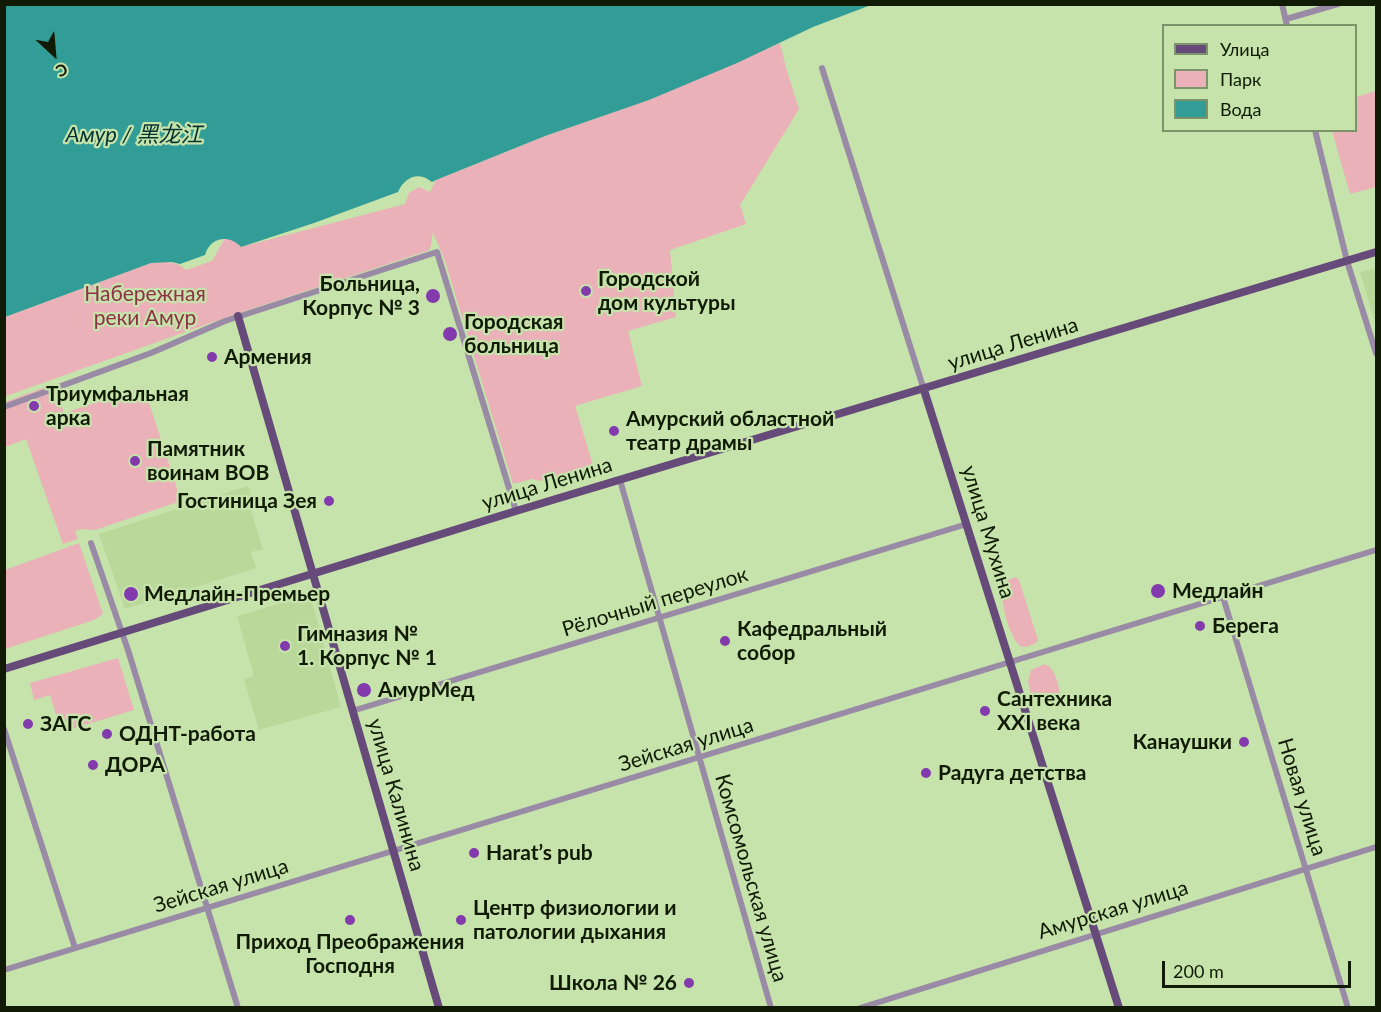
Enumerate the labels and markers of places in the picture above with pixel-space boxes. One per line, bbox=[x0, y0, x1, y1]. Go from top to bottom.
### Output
place label: Городской дом культуры bbox=[598, 266, 735, 316]
place label: Больница, Корпус № 3 bbox=[302, 271, 420, 321]
marker: Городской дом культуры bbox=[579, 284, 593, 298]
marker: Больница, Корпус № 3 bbox=[424, 287, 442, 305]
place label: Городская больница bbox=[464, 309, 563, 359]
marker: Городская больница bbox=[441, 325, 459, 343]
place label: Армения bbox=[224, 344, 312, 370]
marker: Армения bbox=[205, 350, 219, 364]
place label: Триумфальная арка bbox=[46, 381, 189, 431]
marker: Триумфальная арка bbox=[27, 399, 41, 413]
place label: Амурский областной театр драмы bbox=[626, 406, 834, 456]
marker: Амурский областной театр драмы bbox=[607, 424, 621, 438]
place label: Памятник воинам ВОВ bbox=[147, 436, 269, 486]
marker: Памятник воинам ВОВ bbox=[128, 454, 142, 468]
place label: Гостиница Зея bbox=[177, 488, 317, 514]
marker: Гостиница Зея bbox=[322, 494, 336, 508]
place label: Медлайн bbox=[1172, 578, 1263, 604]
place label: Медлайн-Премьер bbox=[144, 581, 330, 607]
marker: Медлайн bbox=[1149, 582, 1167, 600]
marker: Медлайн-Премьер bbox=[122, 585, 140, 603]
place label: Берега bbox=[1212, 613, 1279, 639]
place label: Кафедральный собор bbox=[737, 616, 887, 666]
marker: Берега bbox=[1193, 619, 1207, 633]
place label: Гимназия № 1. Корпус № 1 bbox=[297, 621, 437, 671]
marker: Кафедральный собор bbox=[718, 634, 732, 648]
marker: Гимназия № 1. Корпус № 1 bbox=[278, 639, 292, 653]
place label: АмурМед bbox=[378, 677, 475, 703]
marker: АмурМед bbox=[355, 681, 373, 699]
place label: Сантехника XXI века bbox=[997, 686, 1112, 736]
marker: Сантехника XXI века bbox=[978, 704, 992, 718]
place label: ЗАГС bbox=[40, 711, 91, 737]
marker: ЗАГС bbox=[21, 717, 35, 731]
place label: ОДНТ-работа bbox=[119, 721, 256, 747]
marker: ОДНТ-работа bbox=[100, 727, 114, 741]
place label: Канаушки bbox=[1132, 729, 1232, 755]
marker: Канаушки bbox=[1237, 735, 1251, 749]
place label: ДОРА bbox=[105, 752, 165, 778]
marker: ДОРА bbox=[86, 758, 100, 772]
place label: Радуга детства bbox=[938, 760, 1087, 786]
marker: Радуга детства bbox=[919, 766, 933, 780]
place label: Harat’s pub bbox=[486, 840, 593, 866]
marker: Harat’s pub bbox=[467, 846, 481, 860]
place label: Центр физиологии и патологии дыхания bbox=[473, 895, 677, 945]
marker: Приход Преображения Господня bbox=[343, 913, 357, 927]
marker: Центр физиологии и патологии дыхания bbox=[454, 913, 468, 927]
place label: Приход Преображения Господня bbox=[236, 929, 464, 979]
place label: Школа № 26 bbox=[549, 970, 677, 996]
marker: Школа № 26 bbox=[682, 976, 696, 990]

